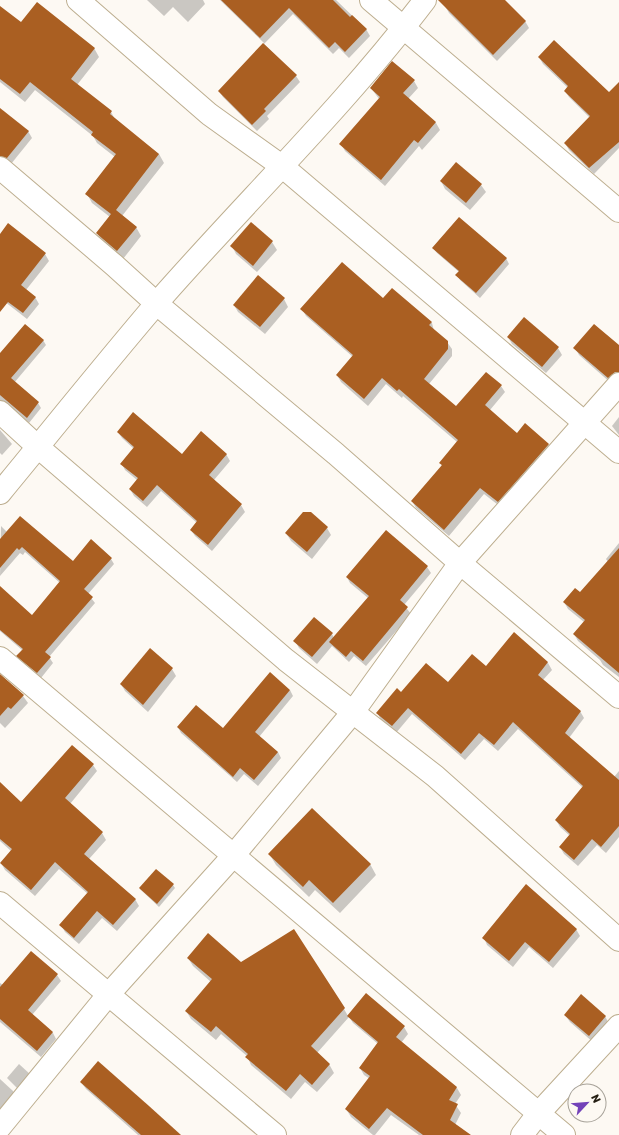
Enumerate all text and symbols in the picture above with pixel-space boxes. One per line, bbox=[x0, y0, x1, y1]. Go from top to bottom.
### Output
north arrow bbox=[567, 1083, 607, 1123]
text: N bbox=[588, 1092, 603, 1105]

